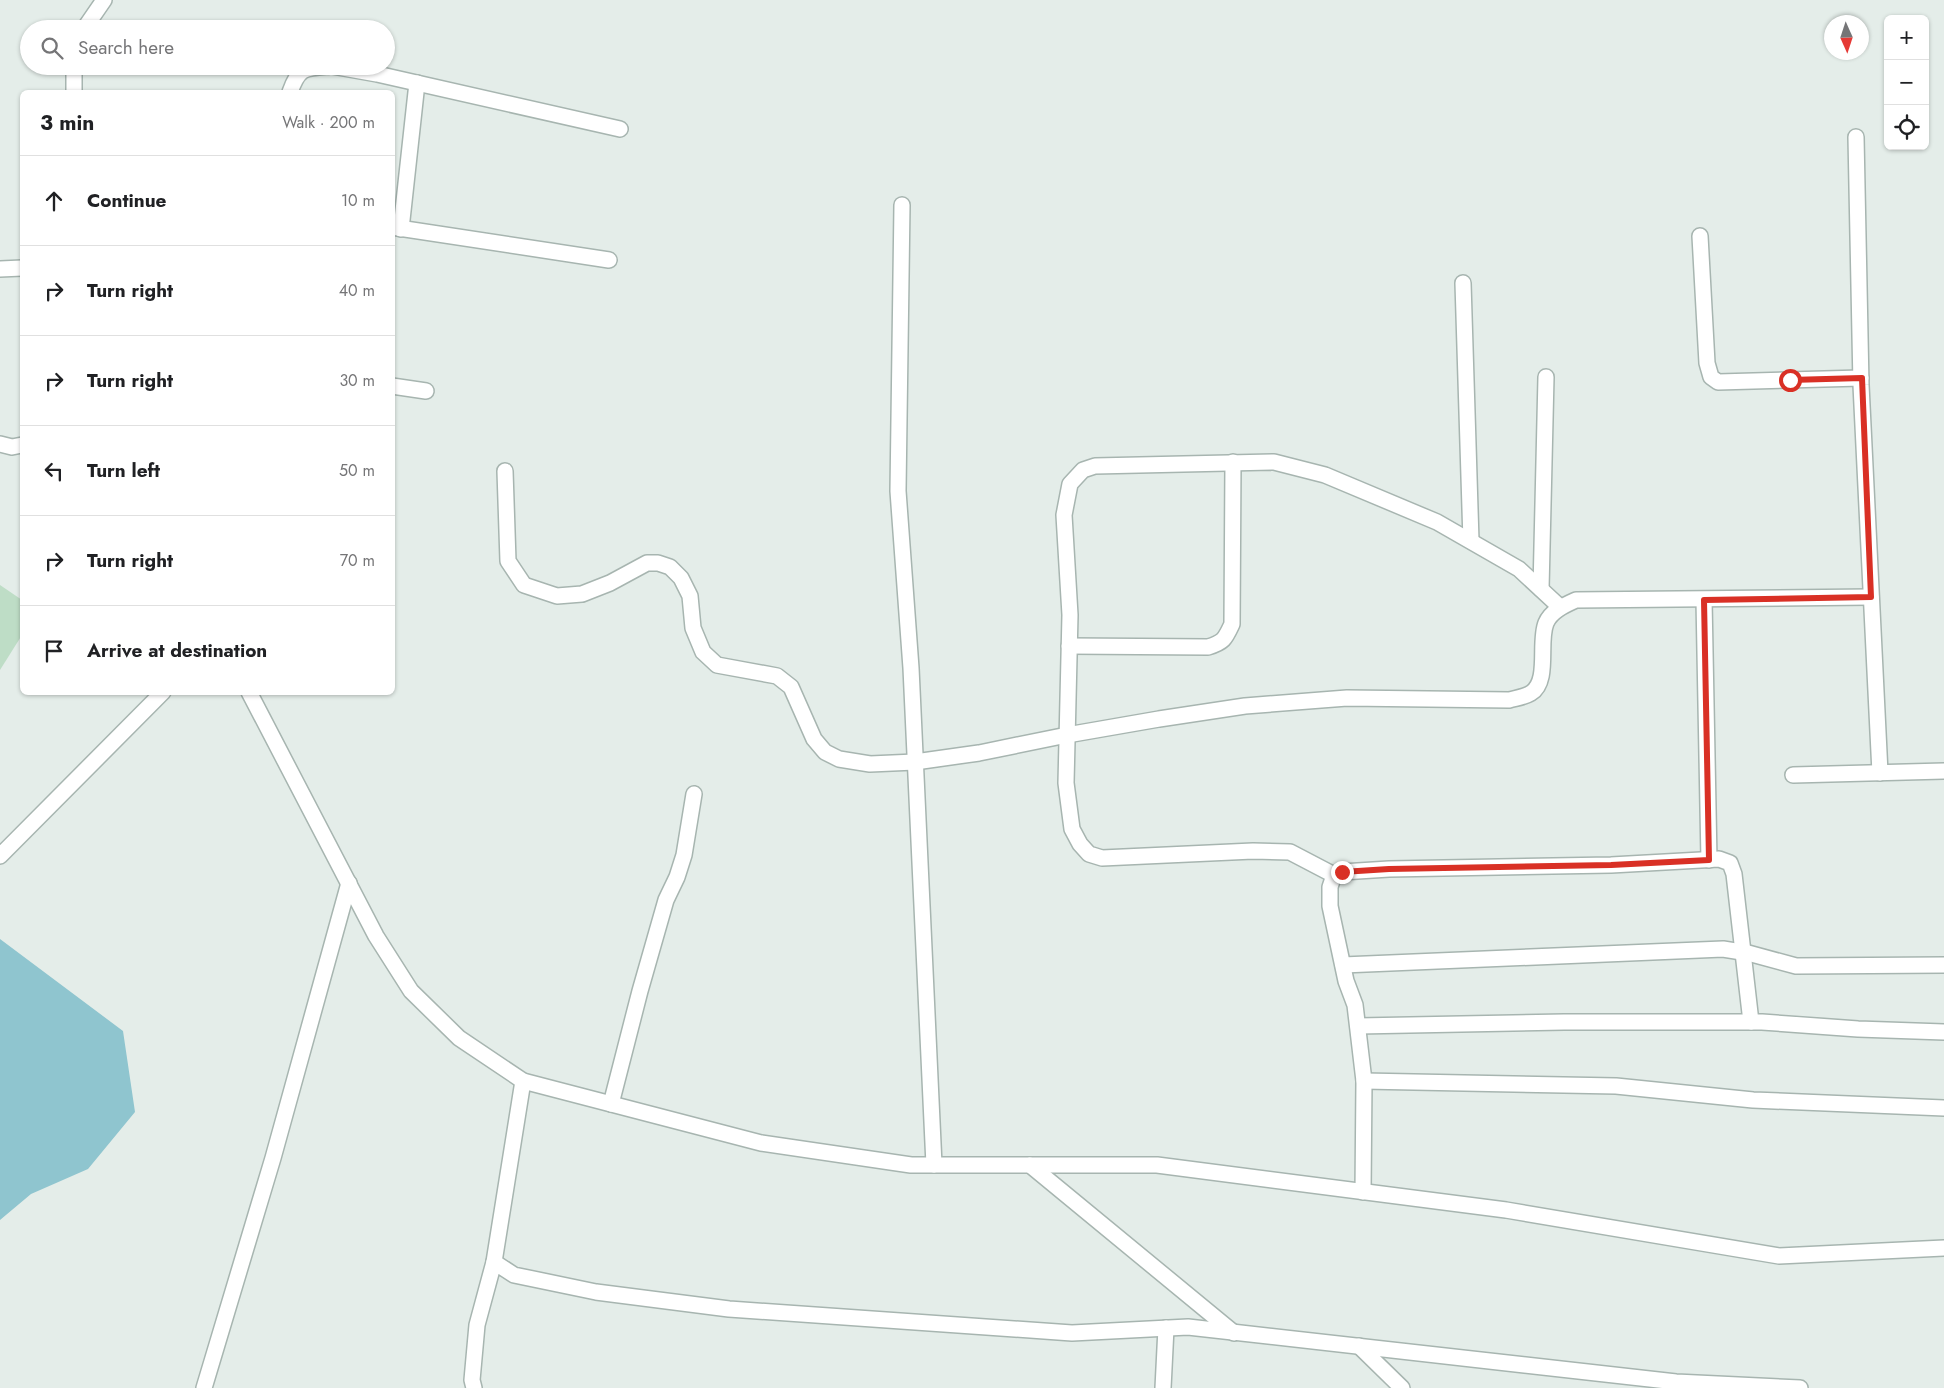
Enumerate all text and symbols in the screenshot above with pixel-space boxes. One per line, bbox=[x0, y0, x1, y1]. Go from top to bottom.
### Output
north arrow bbox=[1824, 15, 1869, 60]
map controls bbox=[1884, 15, 1929, 150]
button: + bbox=[1884, 15, 1929, 60]
search box bbox=[20, 20, 395, 75]
icon: search bbox=[38, 34, 66, 62]
text: Search here bbox=[78, 34, 174, 61]
button: − bbox=[1884, 60, 1929, 105]
button: locate bbox=[1884, 105, 1929, 150]
text: 3 min bbox=[40, 108, 94, 138]
text: Walk · 200 m bbox=[282, 111, 375, 134]
icon: ahead bbox=[40, 187, 68, 215]
text: Continue bbox=[87, 187, 166, 214]
text: 10 m bbox=[341, 189, 375, 212]
icon: right bbox=[40, 277, 68, 305]
text: Turn right bbox=[87, 277, 173, 304]
text: 40 m bbox=[339, 279, 375, 302]
icon: right bbox=[40, 367, 68, 395]
text: Turn right bbox=[87, 367, 173, 394]
text: 30 m bbox=[339, 369, 375, 392]
route start bbox=[1779, 369, 1802, 392]
icon: left bbox=[40, 457, 68, 485]
text: Turn left bbox=[87, 457, 160, 484]
text: 50 m bbox=[339, 459, 375, 482]
icon: right bbox=[40, 547, 68, 575]
text: Turn right bbox=[87, 547, 173, 574]
text: 70 m bbox=[340, 549, 375, 572]
icon: arrive bbox=[40, 637, 68, 665]
text: Arrive at destination bbox=[87, 637, 267, 664]
route end bbox=[1331, 861, 1354, 884]

